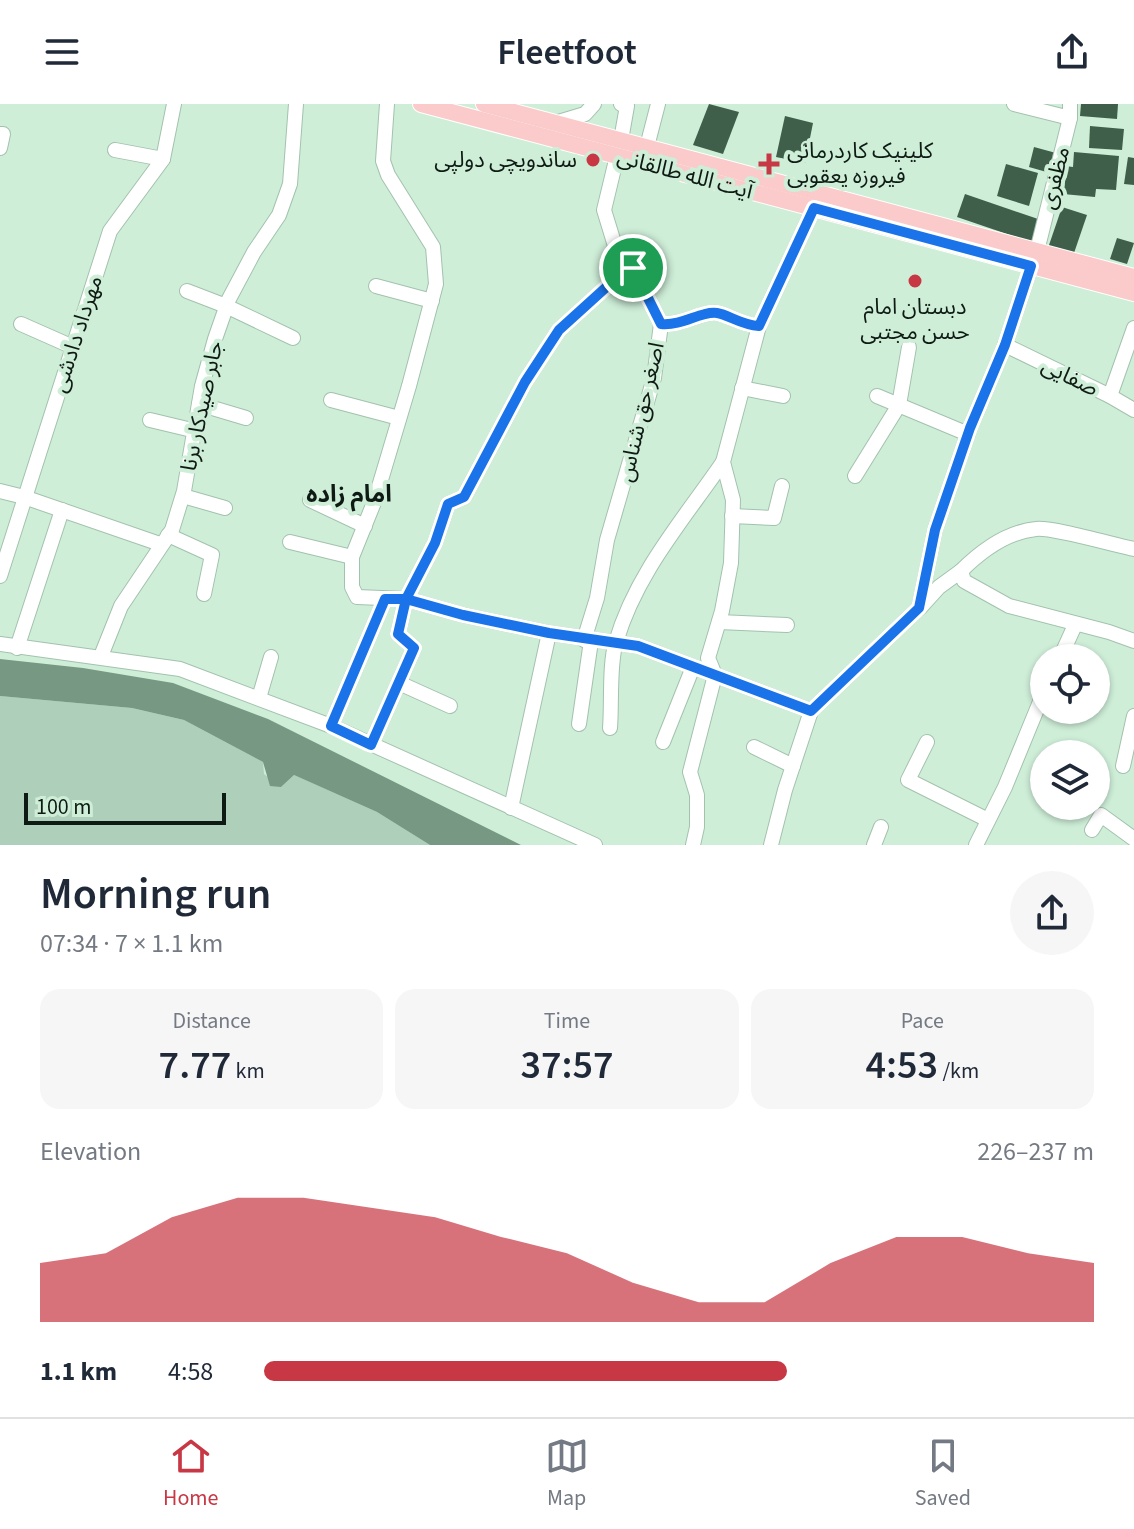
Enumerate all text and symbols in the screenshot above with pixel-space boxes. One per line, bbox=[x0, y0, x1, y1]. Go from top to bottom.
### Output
text: Fleetfoot bbox=[497, 27, 637, 78]
icon: menu bbox=[40, 30, 84, 74]
icon: share bbox=[1050, 30, 1094, 74]
place label: کلینیک کاردرمانی فیروزه یعقوبی bbox=[787, 135, 934, 192]
street label: آیت الله طالقانی bbox=[614, 141, 758, 208]
street label: مظفری bbox=[1032, 143, 1078, 213]
place label: ساندویچی دولپی bbox=[434, 144, 577, 176]
marker: ساندویچی دولپی bbox=[584, 151, 602, 169]
marker: کلینیک کاردرمانی فیروزه یعقوبی bbox=[758, 153, 780, 175]
pin bbox=[599, 234, 667, 302]
icon: arrive bbox=[611, 246, 655, 290]
street label: مهرداد دادشی bbox=[43, 271, 111, 397]
marker: دبستان امام حسن مجتبی bbox=[906, 272, 924, 290]
place label: دبستان امام حسن مجتبی bbox=[860, 291, 970, 348]
street label: جابر صیدکار برنا bbox=[173, 338, 231, 474]
street label: اصغر حق شناس bbox=[609, 339, 673, 485]
street label: صفایی bbox=[1036, 349, 1104, 405]
district label: امام زاده bbox=[306, 477, 392, 512]
map controls bbox=[1030, 644, 1110, 820]
button: locate bbox=[1030, 644, 1110, 724]
button: layers bbox=[1030, 740, 1110, 820]
scale bar bbox=[24, 789, 226, 825]
text: 100 m bbox=[36, 791, 91, 823]
text: Morning run bbox=[40, 863, 271, 926]
button: share bbox=[1010, 871, 1094, 955]
text: 07:34 · 7 × 1.1 km bbox=[40, 925, 223, 962]
text: Distance bbox=[173, 1005, 251, 1037]
text: Time bbox=[544, 1005, 590, 1037]
text: Pace bbox=[901, 1005, 944, 1037]
text: 7.77 bbox=[159, 1037, 231, 1094]
text: 37:57 bbox=[520, 1037, 614, 1094]
text: 4:53 bbox=[865, 1037, 938, 1094]
text: km bbox=[231, 1055, 265, 1087]
text: /km bbox=[938, 1055, 979, 1087]
text: Elevation bbox=[40, 1133, 141, 1170]
text: 226–237 m bbox=[977, 1133, 1094, 1170]
text: 1.1 km bbox=[40, 1353, 117, 1390]
text: 4:58 bbox=[168, 1353, 213, 1390]
tab: Home bbox=[163, 1434, 218, 1514]
tab: Map bbox=[545, 1434, 589, 1514]
tab: Saved bbox=[915, 1434, 971, 1514]

